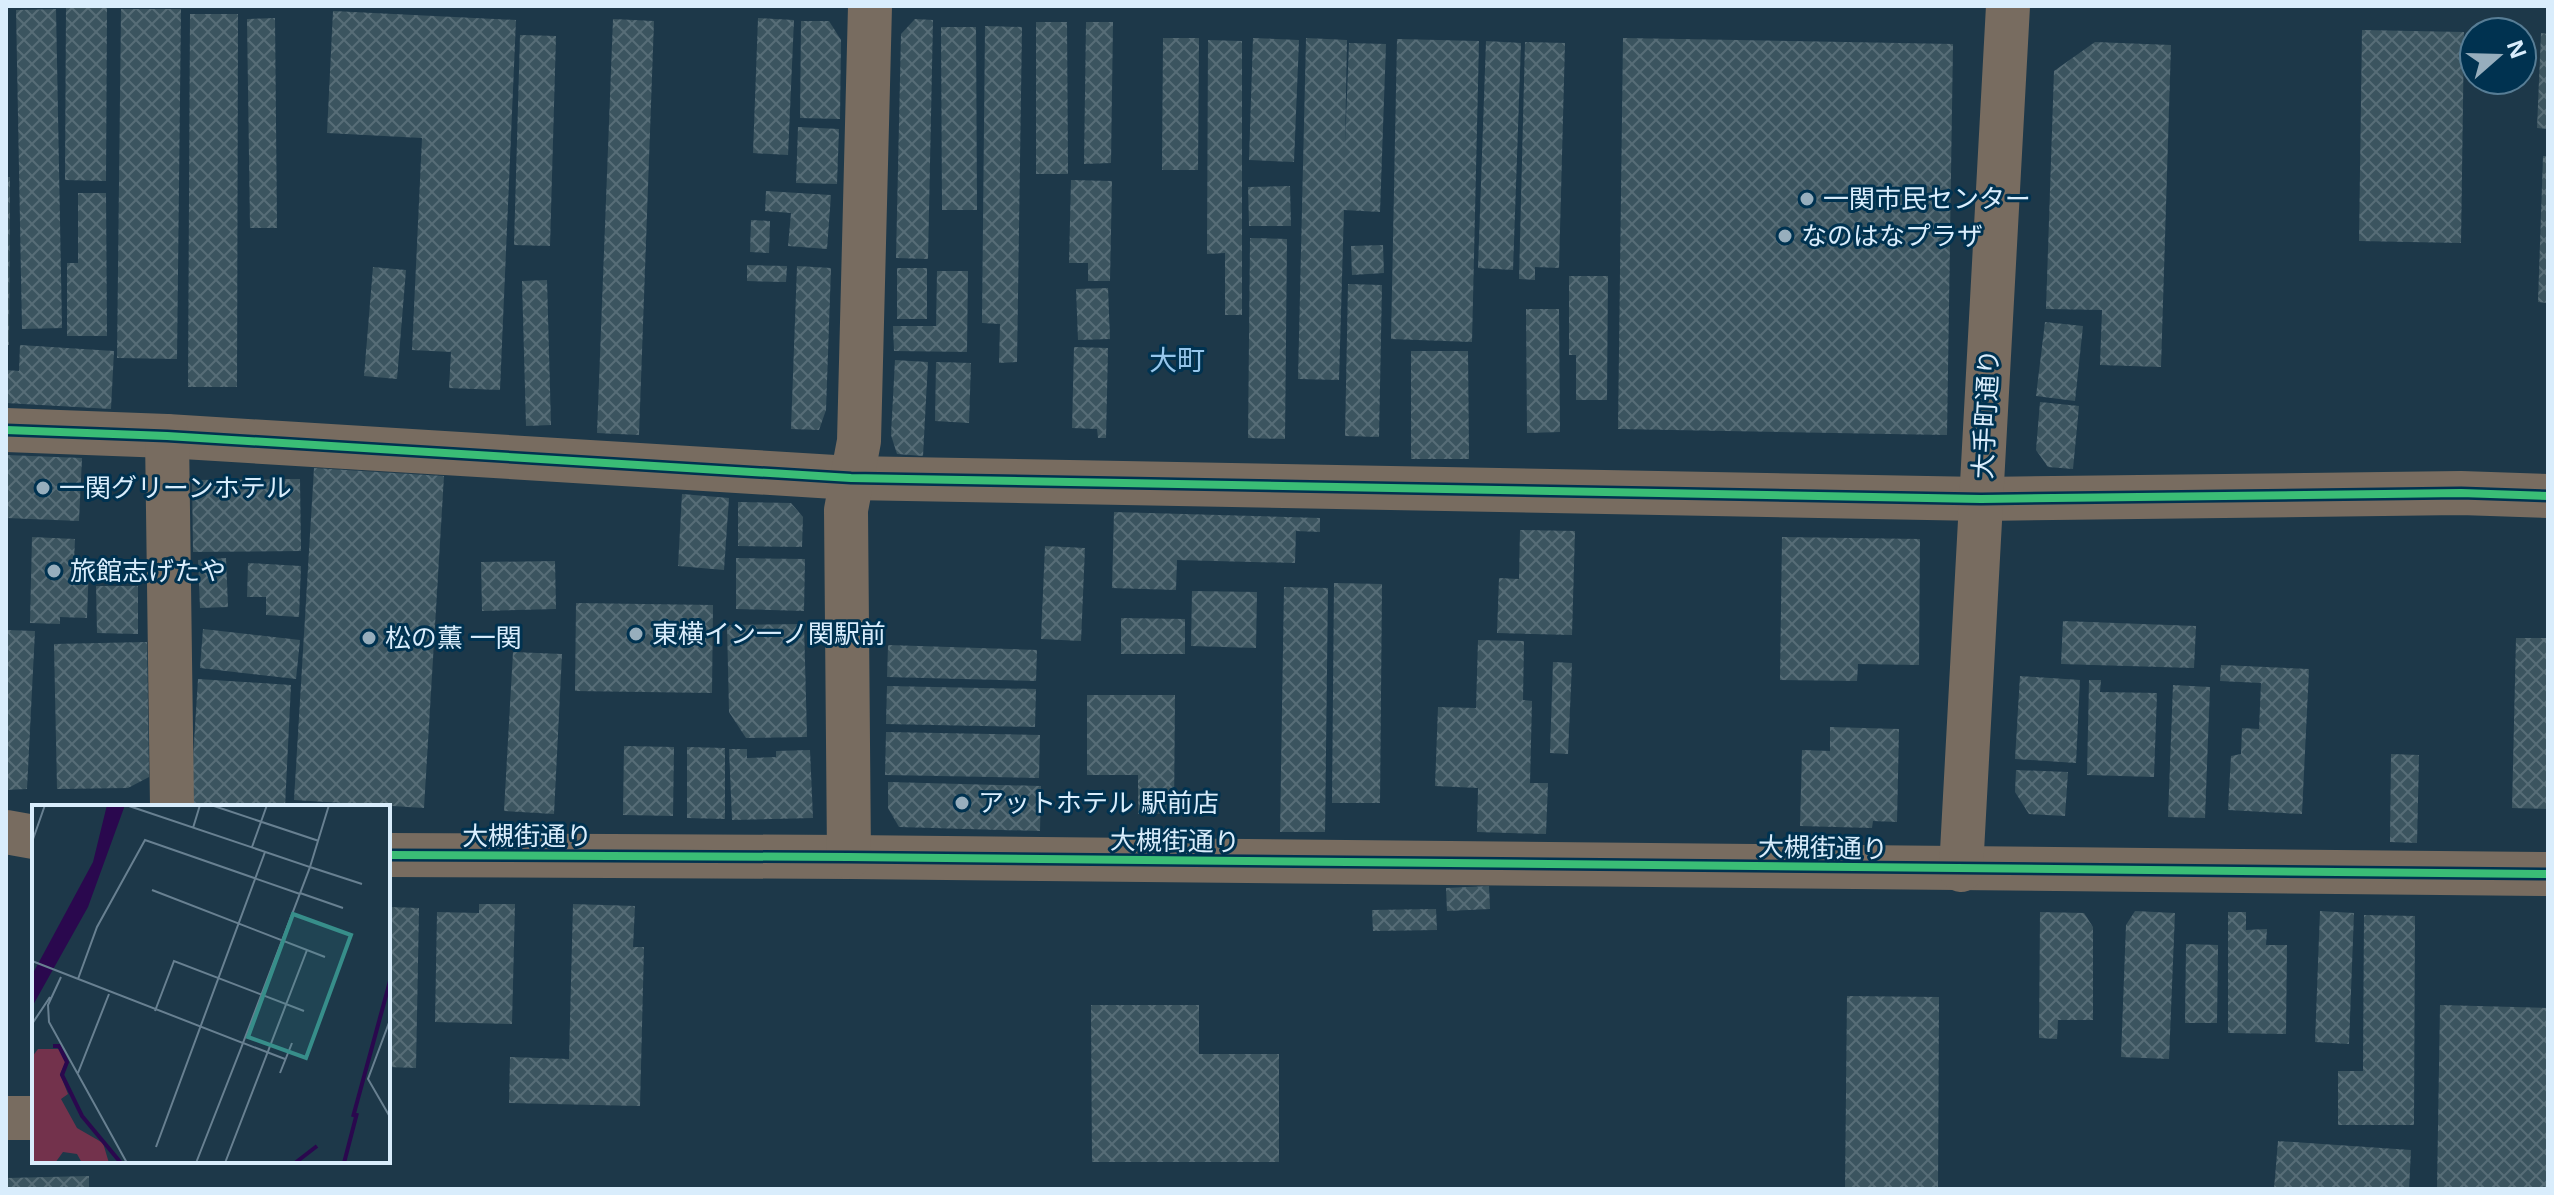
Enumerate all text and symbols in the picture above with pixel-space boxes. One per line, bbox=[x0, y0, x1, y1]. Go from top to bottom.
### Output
north arrow bbox=[2458, 16, 2538, 96]
text: N bbox=[2501, 35, 2535, 62]
place label: 一関市民センター bbox=[1823, 180, 2031, 216]
marker: 一関市民センター bbox=[1798, 190, 1816, 208]
place label: なのはなプラザ bbox=[1801, 217, 1983, 253]
marker: なのはなプラザ bbox=[1776, 227, 1794, 245]
district label: 大町 bbox=[1149, 340, 1205, 378]
street label: 大手町通り bbox=[1964, 348, 2006, 480]
place label: 一関グリーンホテル bbox=[59, 469, 292, 505]
marker: 一関グリーンホテル bbox=[34, 479, 52, 497]
place label: 旅館志げたや bbox=[70, 552, 226, 588]
marker: 旅館志げたや bbox=[45, 562, 63, 580]
place label: 東横イン一ノ関駅前 bbox=[652, 615, 886, 651]
place label: 松の薫 一関 bbox=[385, 619, 522, 655]
marker: 東横イン一ノ関駅前 bbox=[627, 625, 645, 643]
marker: 松の薫 一関 bbox=[360, 629, 378, 647]
place label: アットホテル 駅前店 bbox=[978, 784, 1219, 820]
marker: アットホテル 駅前店 bbox=[953, 794, 971, 812]
inset map bbox=[32, 805, 390, 1163]
street label: 大槻街通り bbox=[462, 817, 592, 853]
street label: 大槻街通り bbox=[1110, 821, 1240, 859]
street label: 大槻街通り bbox=[1758, 828, 1888, 866]

